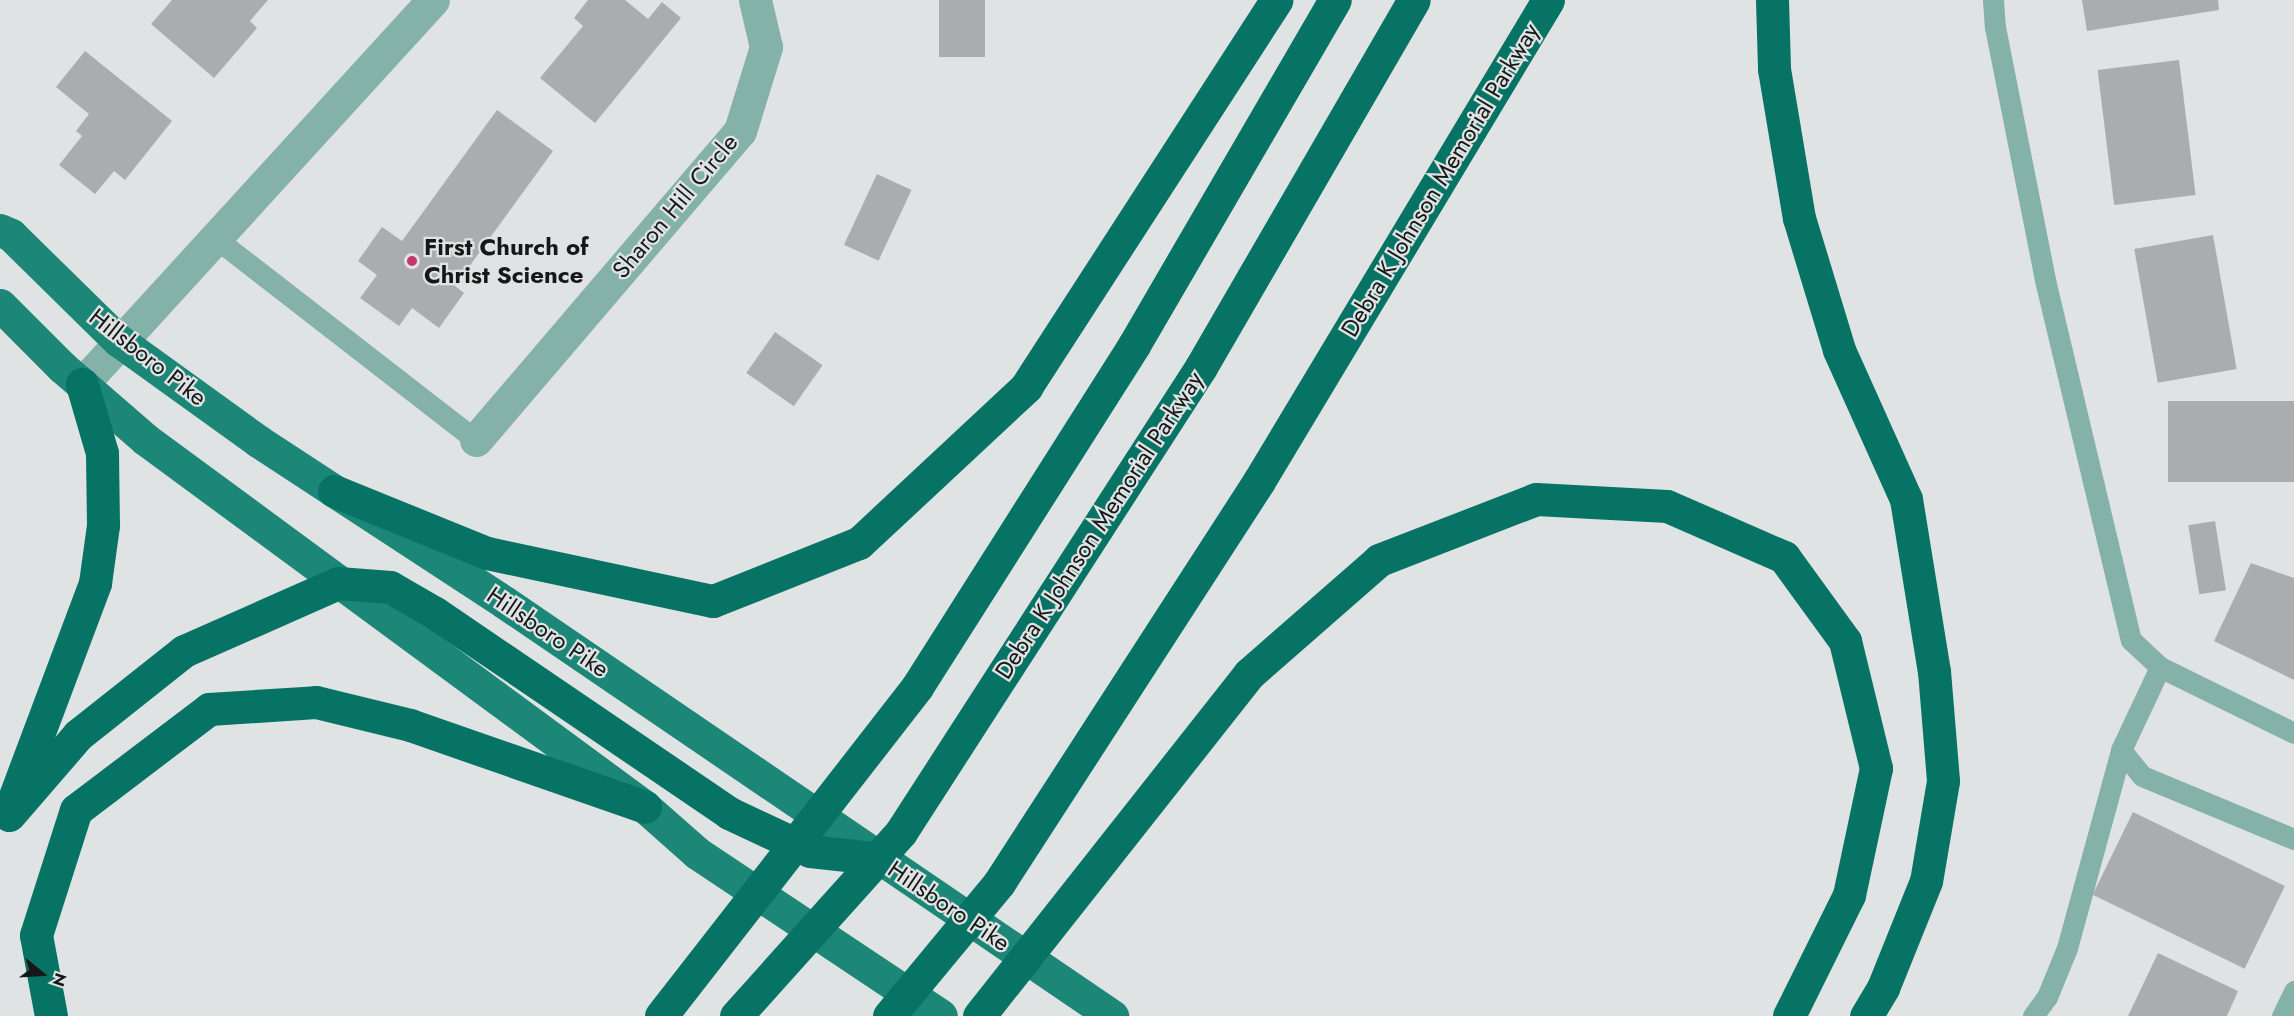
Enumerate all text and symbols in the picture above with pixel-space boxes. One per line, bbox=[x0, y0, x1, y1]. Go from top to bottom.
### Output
street label: Debra K Johnson Memorial Parkway bbox=[1335, 18, 1545, 342]
street label: Sharon Hill Circle bbox=[606, 128, 744, 284]
place label: First Church of Christ Science bbox=[424, 233, 588, 289]
marker: First Church of Christ Science bbox=[405, 254, 419, 268]
street label: Hillsboro Pike bbox=[84, 302, 212, 412]
street label: Debra K Johnson Memorial Parkway bbox=[989, 366, 1209, 684]
street label: Hillsboro Pike bbox=[481, 581, 615, 683]
street label: Hillsboro Pike bbox=[882, 855, 1016, 957]
north arrow bbox=[12, 944, 72, 1004]
text: N bbox=[47, 970, 72, 989]

